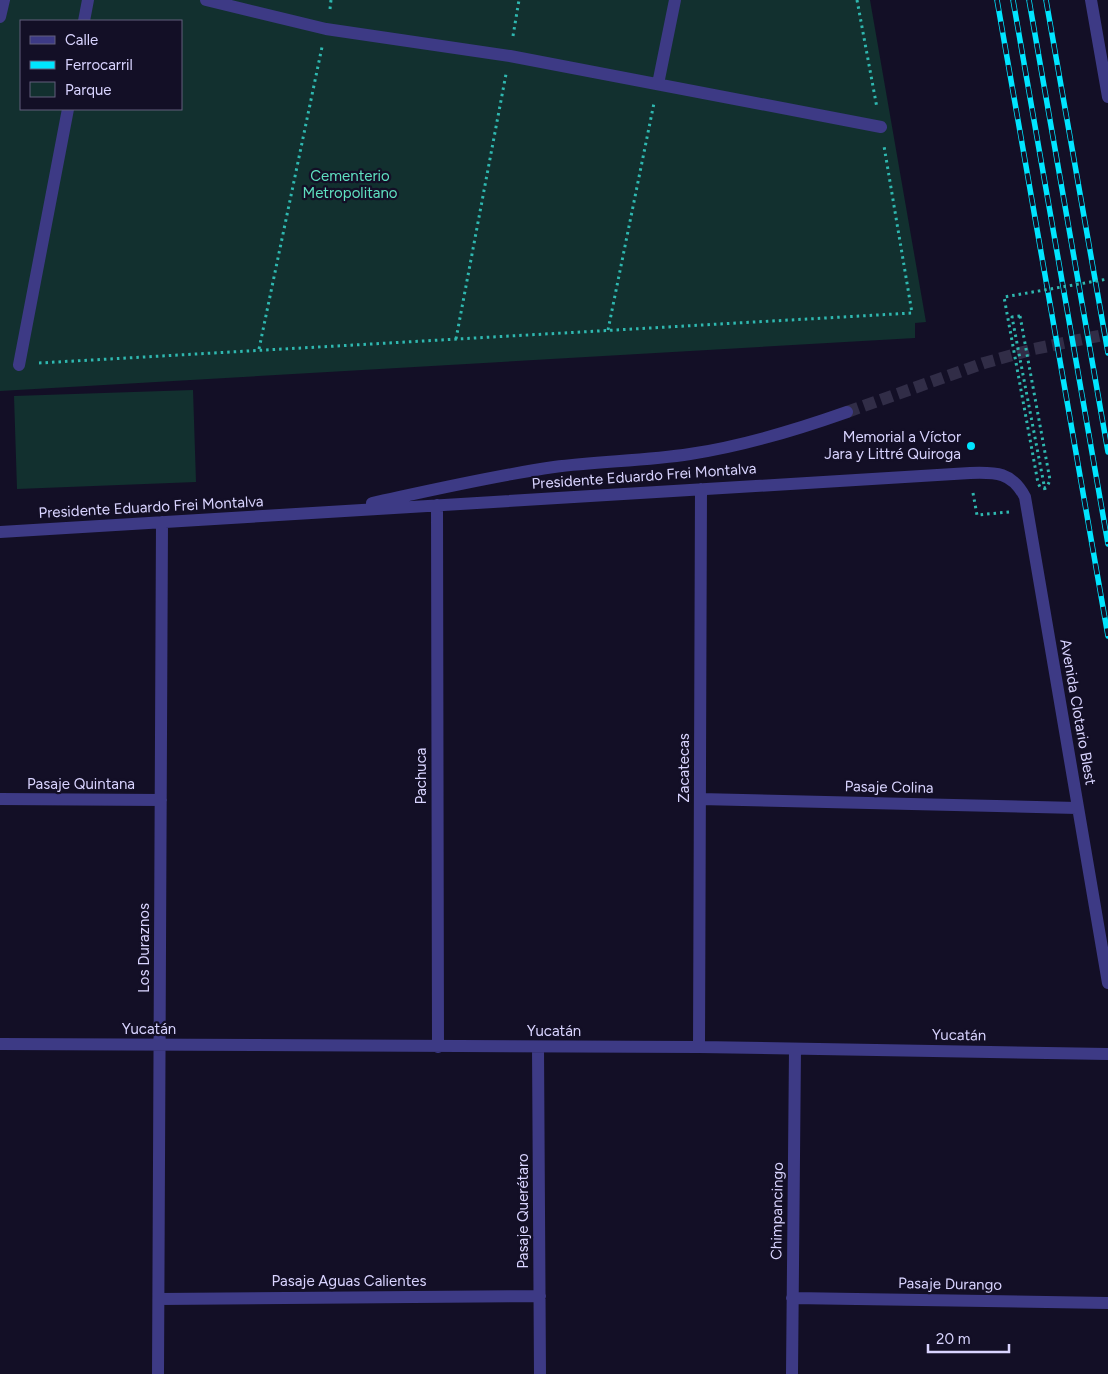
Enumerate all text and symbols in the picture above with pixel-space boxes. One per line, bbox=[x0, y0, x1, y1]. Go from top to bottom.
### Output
legend bbox=[20, 20, 182, 110]
text: Calle bbox=[65, 31, 98, 49]
text: Ferrocarril bbox=[65, 56, 133, 74]
text: Parque bbox=[65, 81, 112, 99]
park label: Cementerio Metropolitano bbox=[302, 167, 398, 202]
place label: Memorial a Víctor Jara y Littré Quiroga bbox=[824, 428, 961, 463]
marker: Memorial a Víctor Jara y Littré Quiroga bbox=[965, 440, 977, 452]
street label: Presidente Eduardo Frei Montalva bbox=[531, 459, 757, 493]
street label: Presidente Eduardo Frei Montalva bbox=[38, 492, 264, 522]
street label: Avenida Clotario Blest bbox=[1056, 637, 1100, 787]
street label: Zacatecas bbox=[675, 733, 693, 803]
street label: Pachuca bbox=[412, 748, 430, 804]
street label: Pasaje Quintana bbox=[27, 775, 135, 793]
street label: Pasaje Colina bbox=[844, 777, 934, 797]
street label: Los Duraznos bbox=[135, 903, 153, 993]
street label: Yucatán bbox=[122, 1020, 176, 1038]
street label: Yucatán bbox=[527, 1022, 581, 1040]
street label: Yucatán bbox=[932, 1026, 986, 1044]
street label: Pasaje Querétaro bbox=[514, 1153, 532, 1269]
street label: Chimpancingo bbox=[767, 1162, 787, 1260]
street label: Pasaje Aguas Calientes bbox=[272, 1272, 426, 1290]
street label: Pasaje Durango bbox=[898, 1274, 1002, 1294]
scale bar bbox=[928, 1322, 1009, 1354]
text: 20 m bbox=[936, 1330, 970, 1348]

